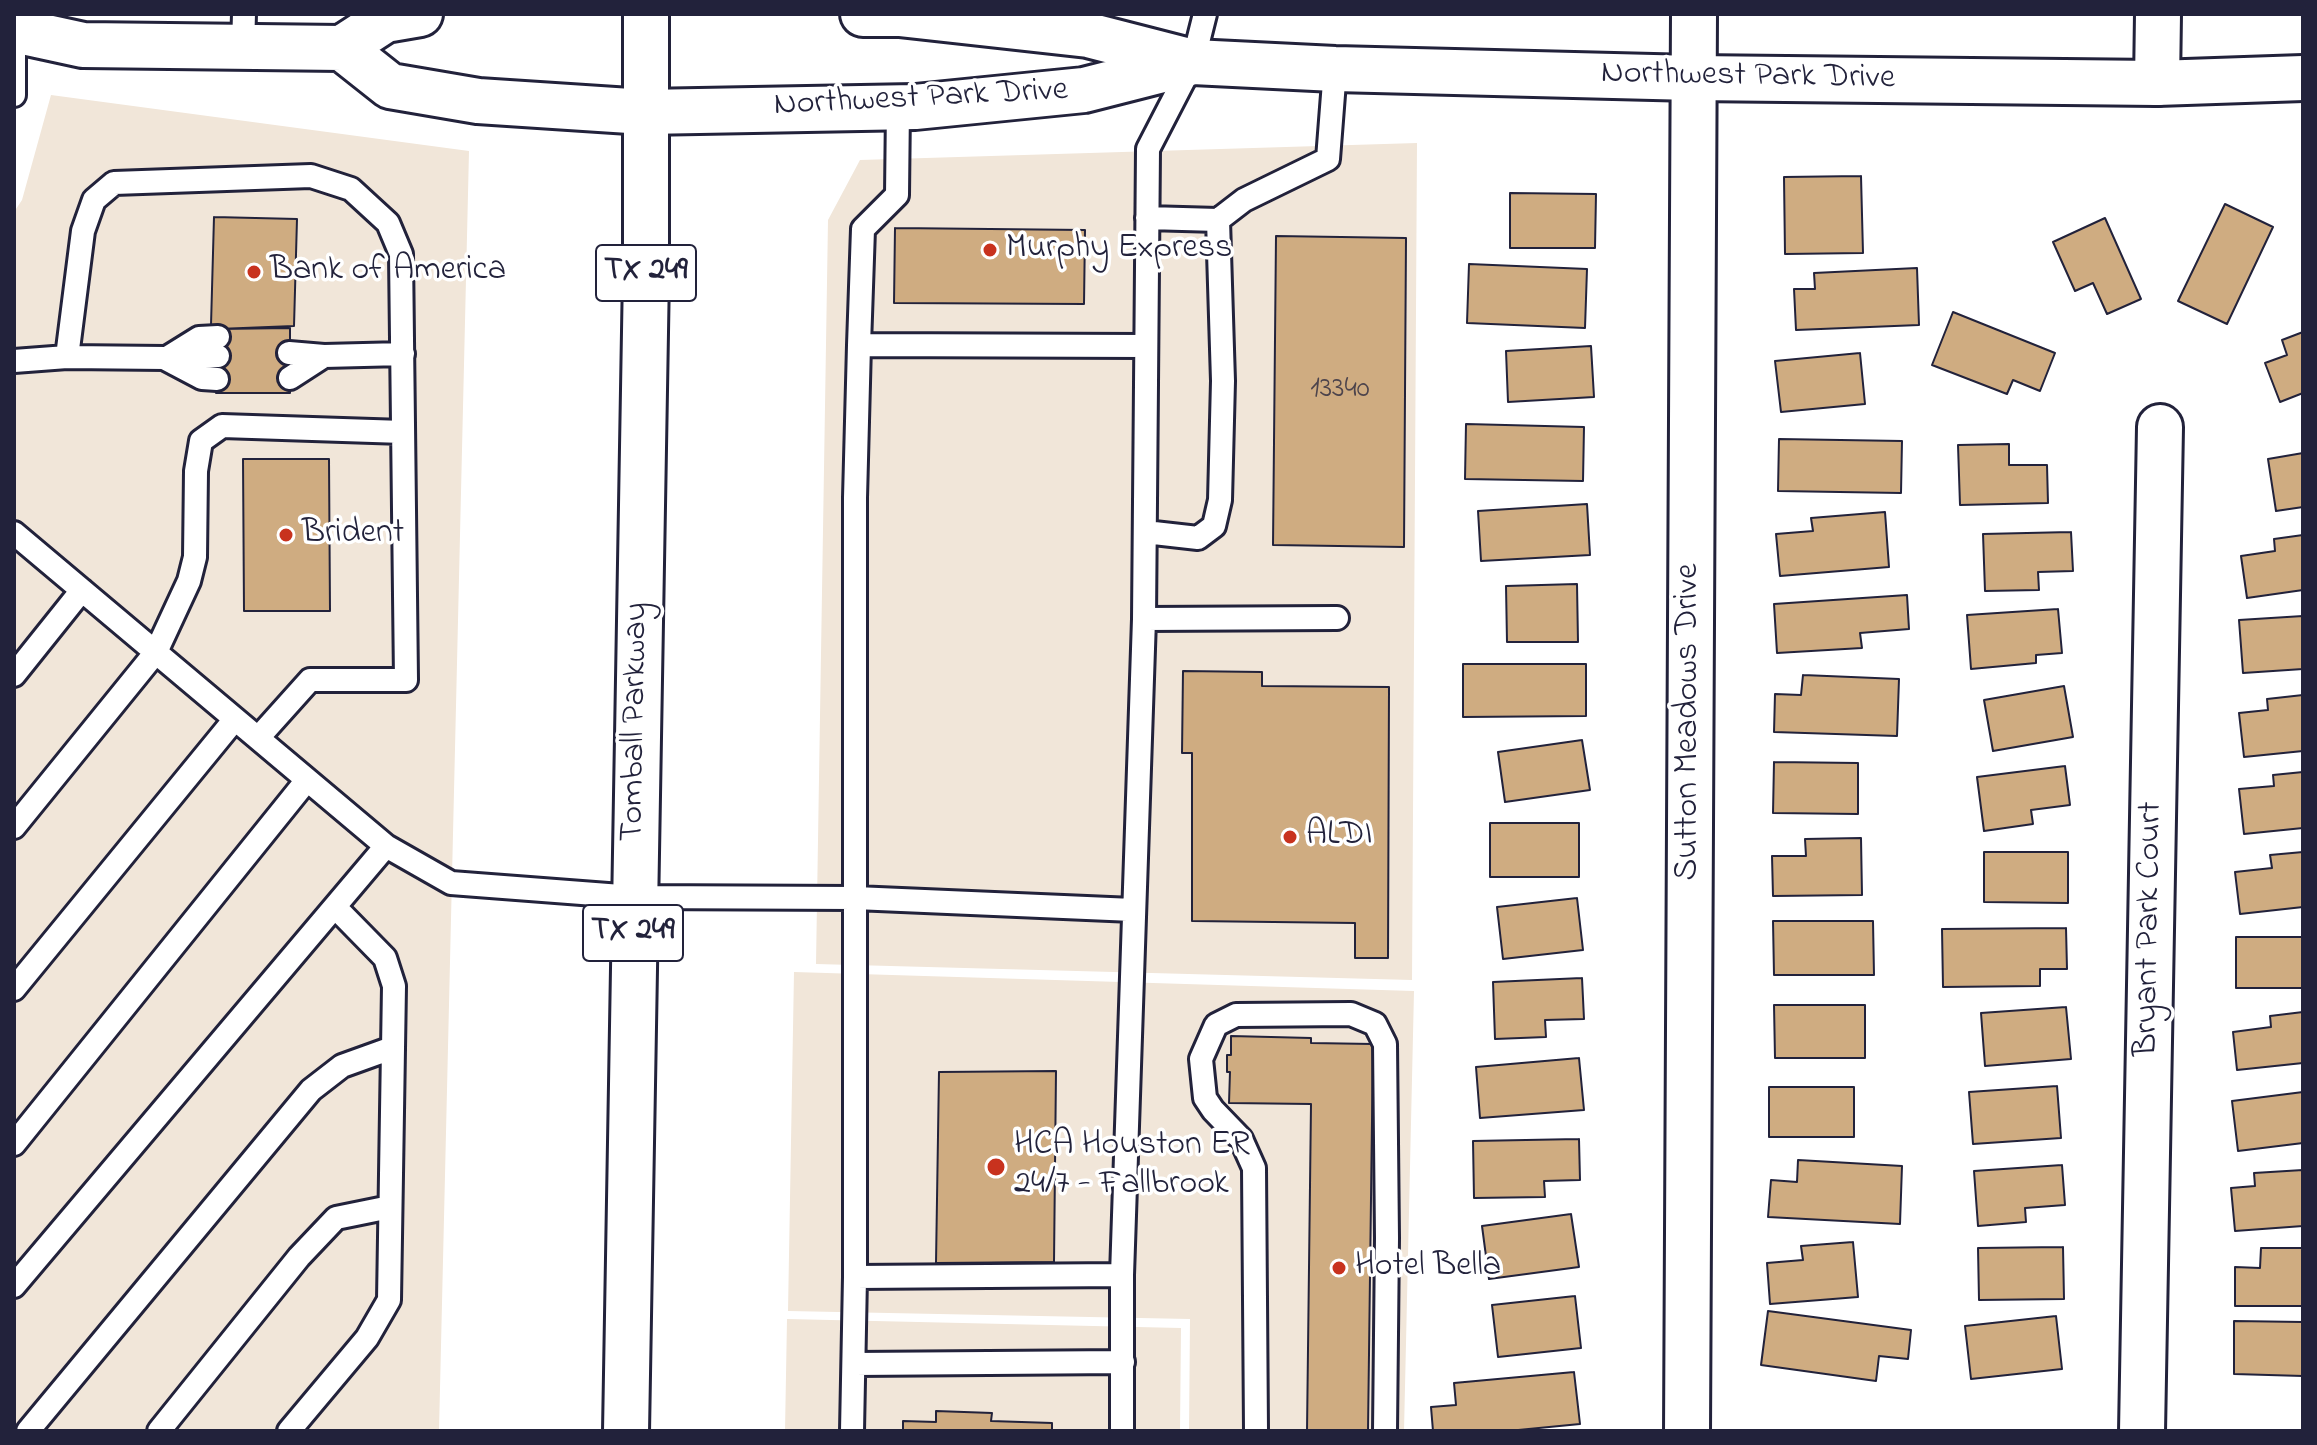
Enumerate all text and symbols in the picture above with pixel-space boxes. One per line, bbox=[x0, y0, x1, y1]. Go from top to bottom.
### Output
street label: Northwest Park Drive bbox=[1600, 55, 1896, 101]
street label: Northwest Park Drive bbox=[773, 72, 1069, 128]
place label: Murphy Express bbox=[1006, 230, 1232, 270]
marker: Murphy Express bbox=[981, 241, 999, 259]
road number: TX 249 bbox=[596, 245, 696, 301]
place label: Bank of America bbox=[270, 252, 506, 292]
marker: Bank of America bbox=[245, 263, 263, 281]
house number: 13340 bbox=[1310, 373, 1370, 409]
place label: Brident bbox=[302, 515, 404, 555]
marker: Brident bbox=[277, 526, 295, 544]
street label: Sutton Meadows Drive bbox=[1670, 563, 1710, 881]
street label: Tomball Parkway bbox=[615, 602, 659, 842]
street label: Bryant Park Court bbox=[2128, 801, 2174, 1057]
place label: ALDI bbox=[1306, 817, 1372, 857]
marker: ALDI bbox=[1281, 828, 1299, 846]
road number: TX 249 bbox=[583, 905, 683, 961]
place label: HCA Houston ER 24/7 - Fallbrook bbox=[1014, 1127, 1250, 1206]
marker: HCA Houston ER 24/7 - Fallbrook bbox=[985, 1156, 1007, 1178]
place label: Hotel Bella bbox=[1355, 1248, 1501, 1288]
marker: Hotel Bella bbox=[1330, 1259, 1348, 1277]

